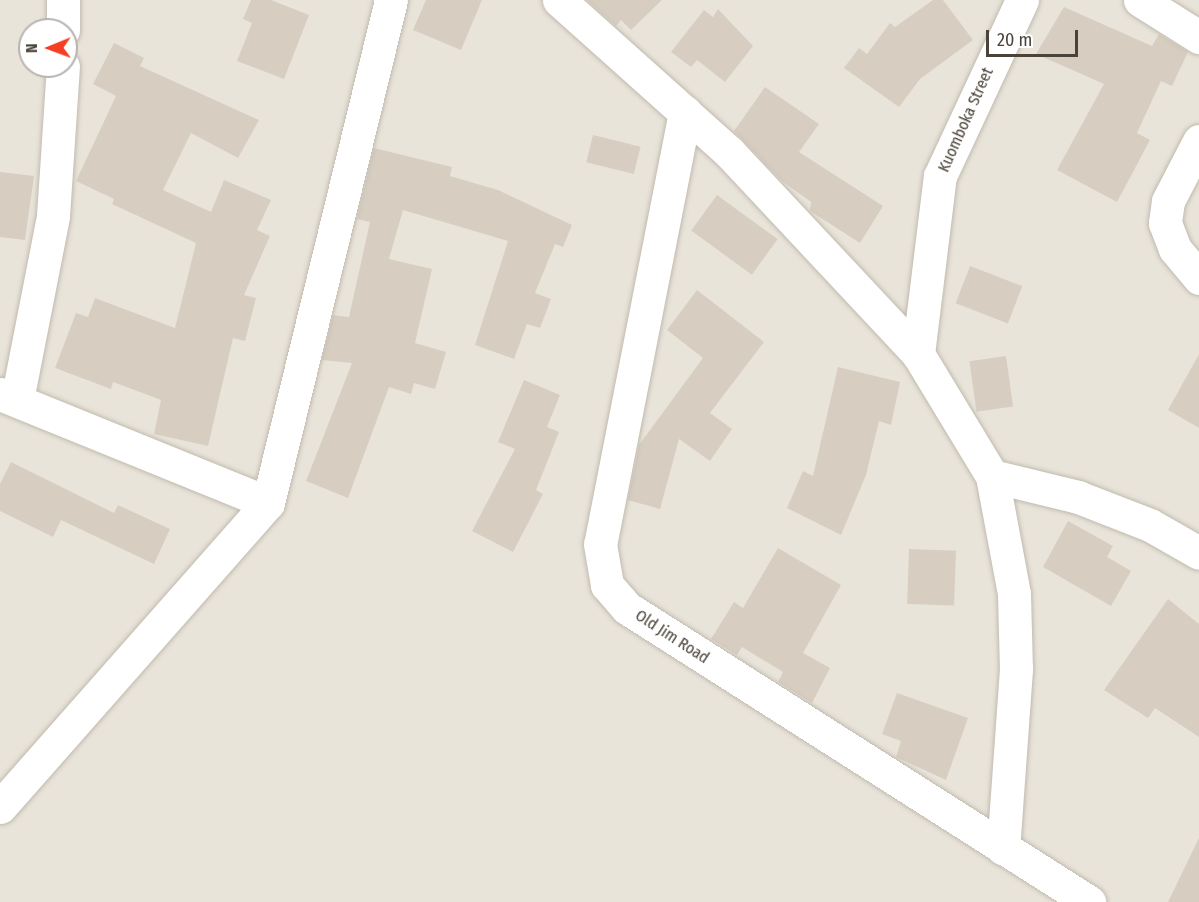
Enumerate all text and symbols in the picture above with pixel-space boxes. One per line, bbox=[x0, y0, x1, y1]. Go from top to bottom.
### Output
north arrow bbox=[18, 18, 78, 78]
scale bar bbox=[989, 18, 1080, 56]
text: 20 m bbox=[997, 29, 1032, 51]
text: N bbox=[22, 43, 41, 53]
street label: Kuomboka Street bbox=[934, 65, 998, 175]
street label: Old Jim Road bbox=[631, 606, 713, 668]

